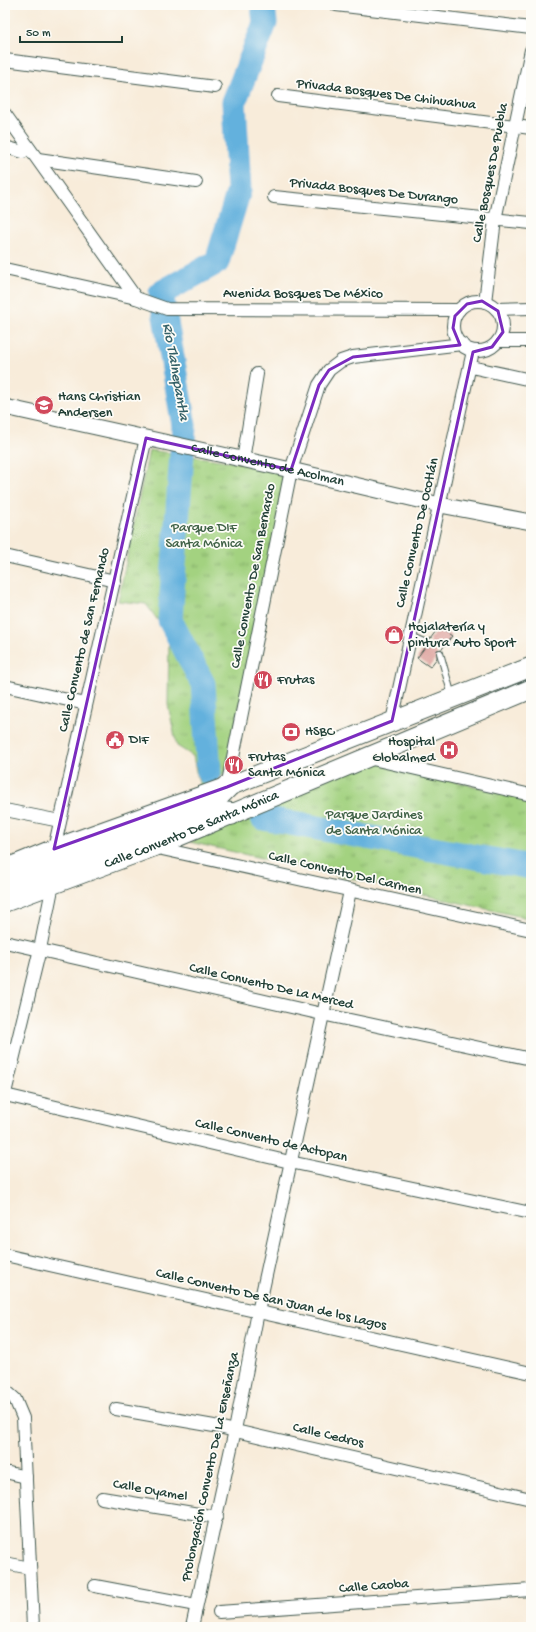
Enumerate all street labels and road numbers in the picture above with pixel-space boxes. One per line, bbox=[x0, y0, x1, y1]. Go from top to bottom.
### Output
street label: Privada Bosques De Chihuahua bbox=[294, 75, 478, 115]
street label: Calle Bosques De Puebla bbox=[469, 101, 513, 244]
street label: Privada Bosques De Durango bbox=[288, 175, 459, 209]
street label: Avenida Bosques De México bbox=[223, 286, 383, 303]
street label: Calle Convento de Acolman bbox=[189, 440, 346, 491]
street label: Calle Convento De Ocotlán bbox=[392, 456, 444, 610]
street label: Calle Convento De San Bernardo bbox=[228, 482, 280, 670]
street label: Calle Convento de San Fernando bbox=[55, 546, 115, 734]
street label: Calle Convento De Santa Mónica bbox=[102, 786, 282, 873]
street label: Calle Convento Del Carmen bbox=[267, 848, 424, 900]
street label: Calle Convento De La Merced bbox=[187, 960, 356, 1015]
street label: Calle Convento de Actopan bbox=[193, 1115, 349, 1167]
street label: Calle Convento De San Juan de los Lagos bbox=[154, 1265, 389, 1335]
street label: Prolongación Convento De La Enseñanza bbox=[178, 1349, 244, 1584]
street label: Calle Cedros bbox=[291, 1420, 366, 1453]
street label: Calle Oyamel bbox=[111, 1476, 189, 1506]
street label: Calle Caoba bbox=[339, 1576, 411, 1598]

